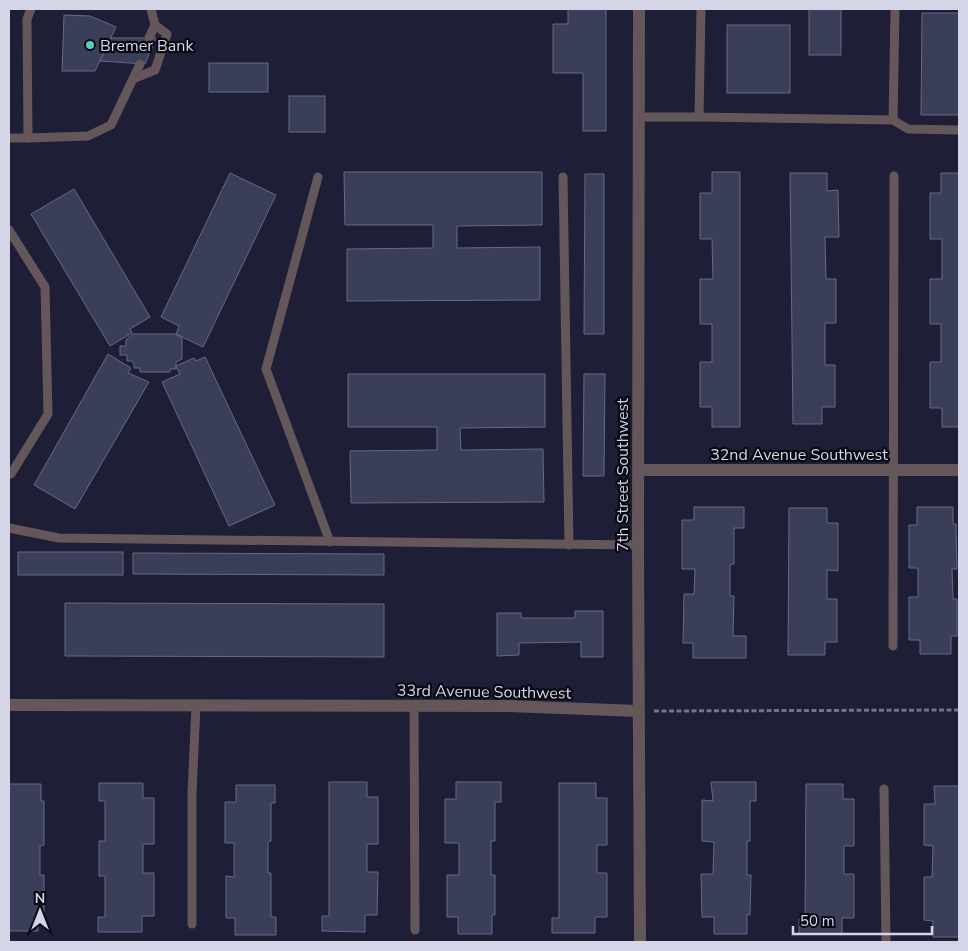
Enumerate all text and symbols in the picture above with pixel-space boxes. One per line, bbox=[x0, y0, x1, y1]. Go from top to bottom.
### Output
place label: Bremer Bank bbox=[100, 35, 194, 57]
marker: Bremer Bank bbox=[84, 39, 96, 51]
street label: 7th Street Southwest bbox=[612, 398, 634, 552]
street label: 32nd Avenue Southwest bbox=[710, 444, 888, 466]
street label: 33rd Avenue Southwest bbox=[397, 679, 572, 705]
north arrow bbox=[15, 886, 65, 936]
text: N bbox=[35, 889, 45, 908]
scale bar bbox=[793, 904, 932, 936]
text: 50 m bbox=[800, 911, 835, 931]

